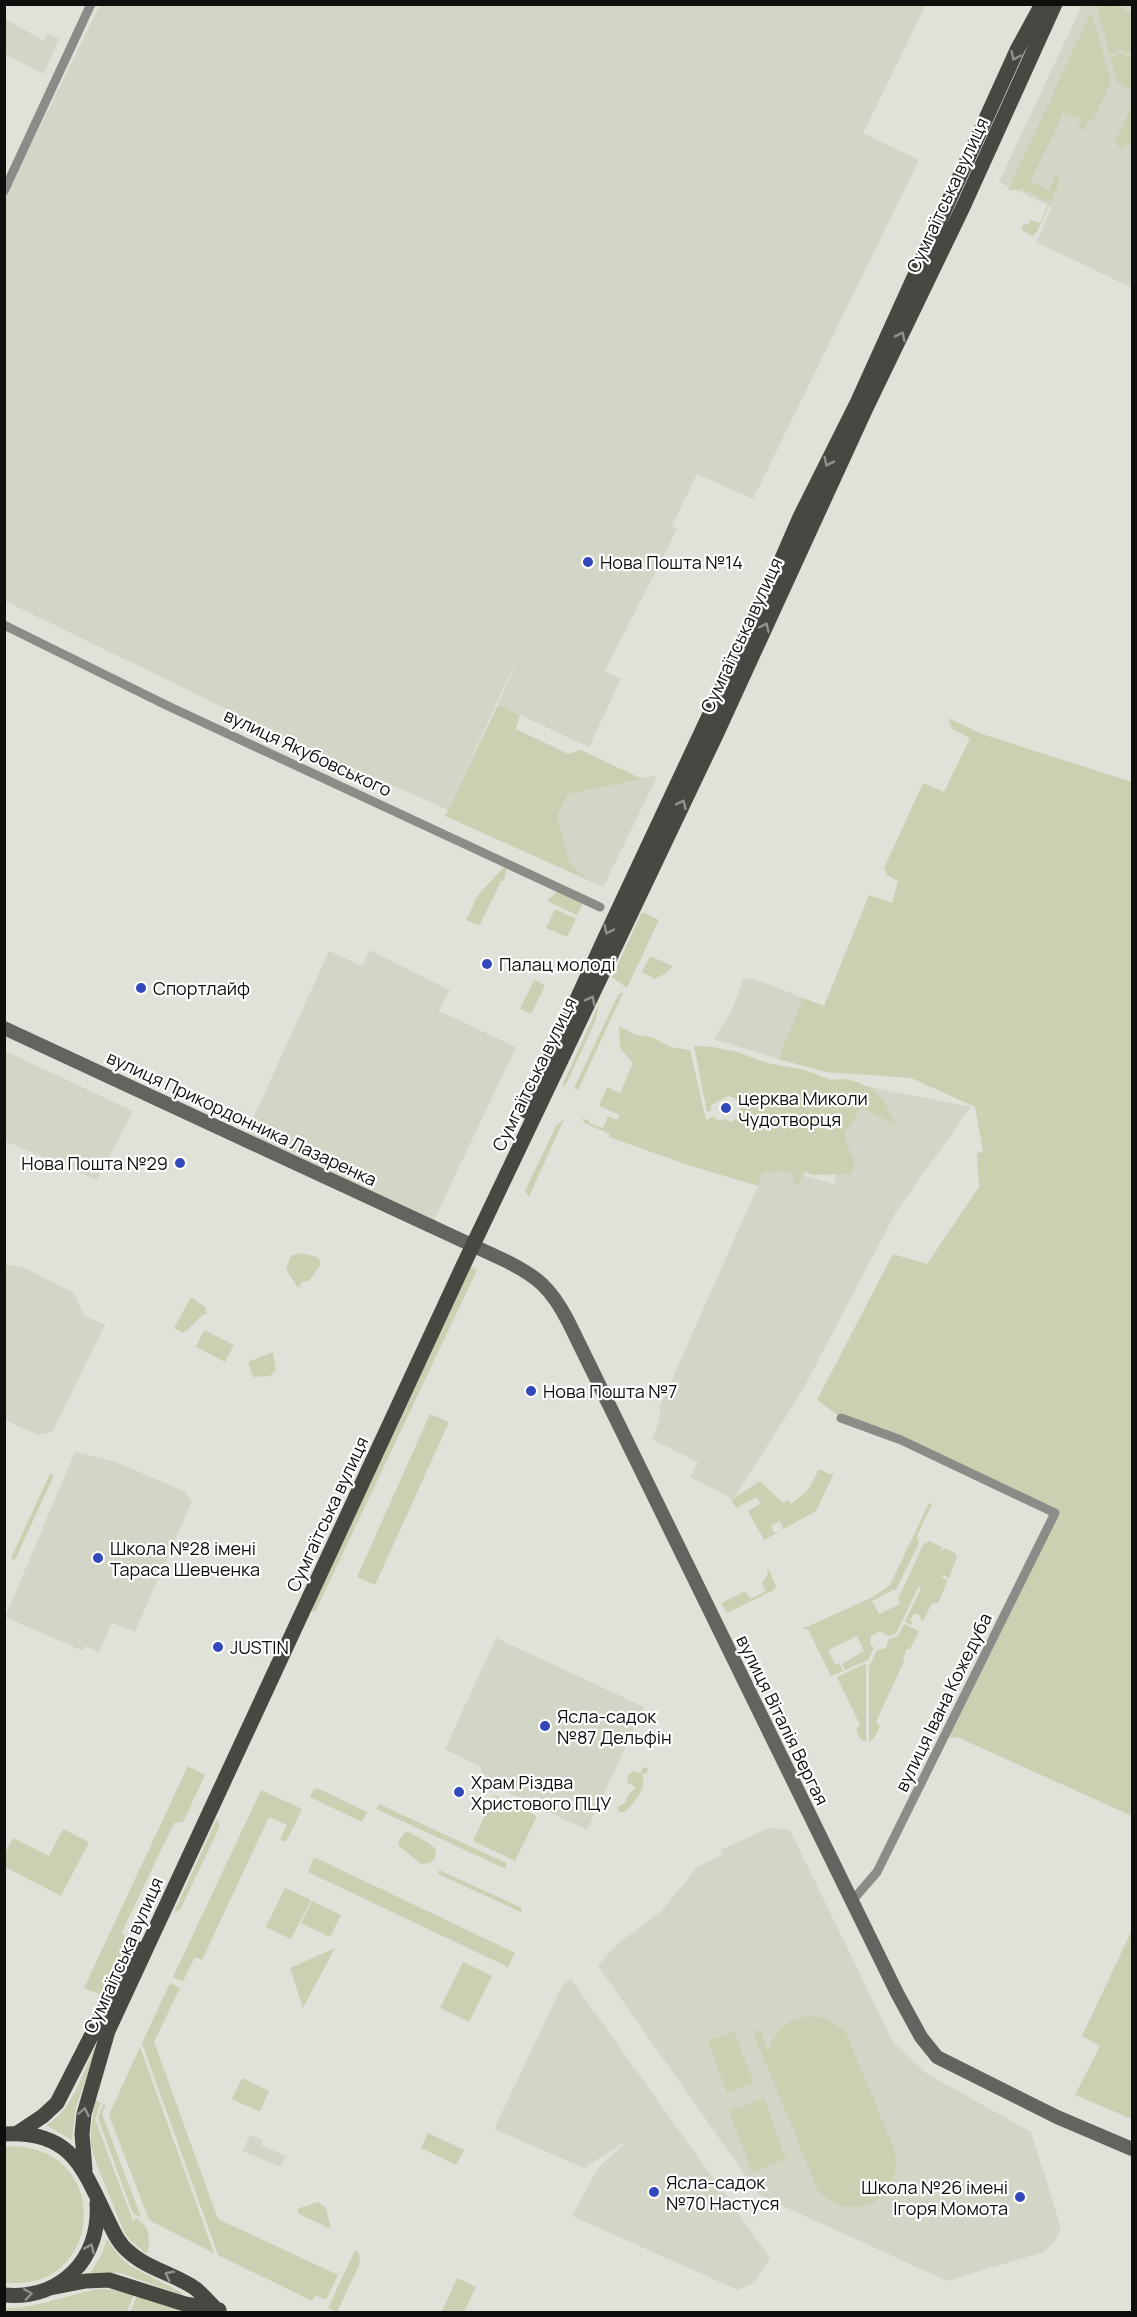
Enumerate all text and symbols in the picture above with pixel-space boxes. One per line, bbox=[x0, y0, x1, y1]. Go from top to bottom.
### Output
one-way arrow bbox=[1010, 50, 1022, 61]
street label: Сумгаїтська вулиця bbox=[901, 114, 993, 276]
one-way arrow bbox=[893, 332, 905, 343]
one-way arrow bbox=[823, 456, 835, 467]
place label: Нова Пошта №14 bbox=[600, 550, 743, 574]
street label: Сумгаїтська вулиця bbox=[695, 554, 787, 716]
marker: Нова Пошта №14 bbox=[581, 555, 595, 569]
one-way arrow bbox=[758, 623, 770, 634]
street label: вулиця Якубовського bbox=[220, 703, 396, 801]
one-way arrow bbox=[675, 799, 686, 810]
one-way arrow bbox=[604, 924, 616, 935]
place label: Палац молоді bbox=[499, 952, 616, 976]
marker: Палац молоді bbox=[480, 957, 494, 971]
place label: Спортлайф bbox=[153, 976, 250, 1000]
marker: Спортлайф bbox=[134, 981, 148, 995]
street label: Сумгаїтська вулиця bbox=[486, 993, 582, 1155]
one-way arrow bbox=[584, 995, 596, 1006]
street label: вулиця Прикордонника Лазаренка bbox=[103, 1045, 381, 1191]
place label: церква Миколи Чудотворця bbox=[738, 1086, 868, 1131]
marker: церква Миколи Чудотворця bbox=[719, 1101, 733, 1115]
place label: Нова Пошта №29 bbox=[21, 1151, 168, 1175]
marker: Нова Пошта №29 bbox=[173, 1156, 187, 1170]
place label: Нова Пошта №7 bbox=[543, 1379, 677, 1403]
marker: Нова Пошта №7 bbox=[524, 1384, 538, 1398]
street label: Сумгаїтська вулиця bbox=[281, 1433, 373, 1595]
place label: Школа №28 імені Тараса Шевченка bbox=[110, 1536, 260, 1581]
marker: Школа №28 імені Тараса Шевченка bbox=[91, 1551, 105, 1565]
street label: вулиця Івана Кожедуба bbox=[889, 1609, 997, 1795]
street label: вулиця Віталія Вергая bbox=[731, 1631, 835, 1809]
place label: JUSTIN bbox=[230, 1635, 289, 1659]
marker: JUSTIN bbox=[211, 1640, 225, 1654]
place label: Ясла-садок №87 Дельфін bbox=[557, 1704, 672, 1749]
marker: Ясла-садок №87 Дельфін bbox=[538, 1719, 552, 1733]
place label: Храм Різдва Христового ПЦУ bbox=[471, 1770, 611, 1815]
marker: Храм Різдва Христового ПЦУ bbox=[452, 1785, 466, 1799]
street label: Сумгаїтська вулиця bbox=[78, 1873, 168, 2037]
one-way arrow bbox=[77, 2108, 90, 2118]
place label: Ясла-садок №70 Настуся bbox=[666, 2170, 780, 2215]
place label: Школа №26 імені Ігоря Момота bbox=[861, 2175, 1008, 2220]
marker: Ясла-садок №70 Настуся bbox=[647, 2185, 661, 2199]
marker: Школа №26 імені Ігоря Момота bbox=[1013, 2190, 1027, 2204]
one-way arrow bbox=[82, 2243, 94, 2254]
one-way arrow bbox=[164, 2271, 175, 2282]
one-way arrow bbox=[23, 2289, 32, 2301]

